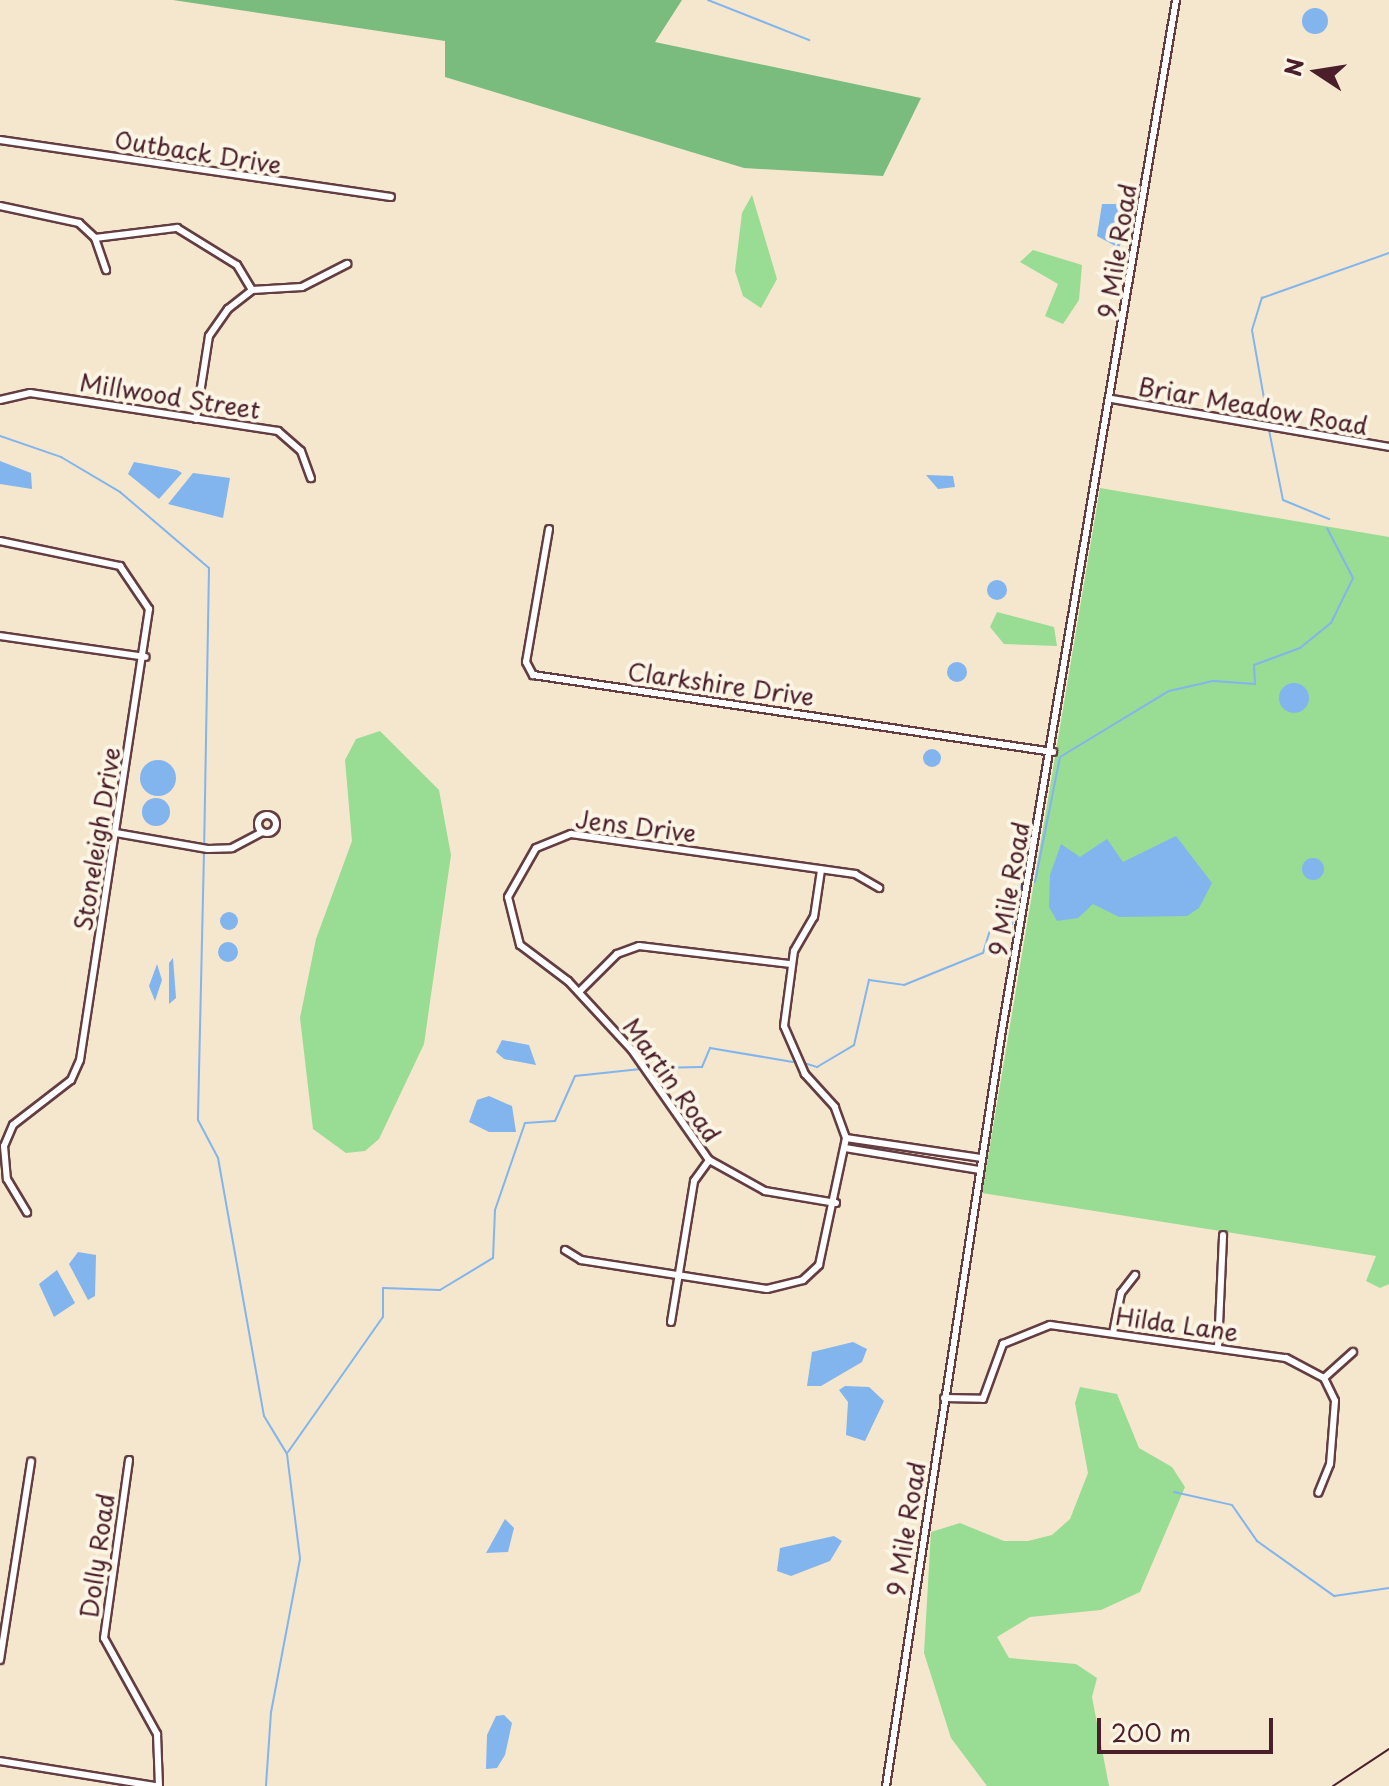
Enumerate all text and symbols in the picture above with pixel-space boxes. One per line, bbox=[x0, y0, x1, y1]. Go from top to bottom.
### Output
north arrow bbox=[1277, 32, 1357, 112]
text: N bbox=[1275, 55, 1311, 79]
street label: Outback Drive bbox=[113, 125, 283, 179]
street label: 9 Mile Road bbox=[1092, 181, 1142, 321]
street label: Millwood Street bbox=[78, 368, 262, 424]
street label: Briar Meadow Road bbox=[1137, 372, 1369, 440]
street label: Clarkshire Drive bbox=[626, 657, 816, 711]
street label: Stoneleigh Drive bbox=[68, 744, 126, 934]
street label: Jens Drive bbox=[574, 804, 698, 848]
street label: 9 Mile Road bbox=[983, 819, 1035, 959]
street label: Martin Road bbox=[617, 1012, 727, 1148]
street label: Hilda Lane bbox=[1113, 1301, 1241, 1347]
street label: 9 Mile Road bbox=[881, 1459, 931, 1599]
street label: Dolly Road bbox=[74, 1491, 120, 1621]
scale bar bbox=[1101, 1702, 1277, 1752]
text: 200 m bbox=[1111, 1714, 1191, 1750]

